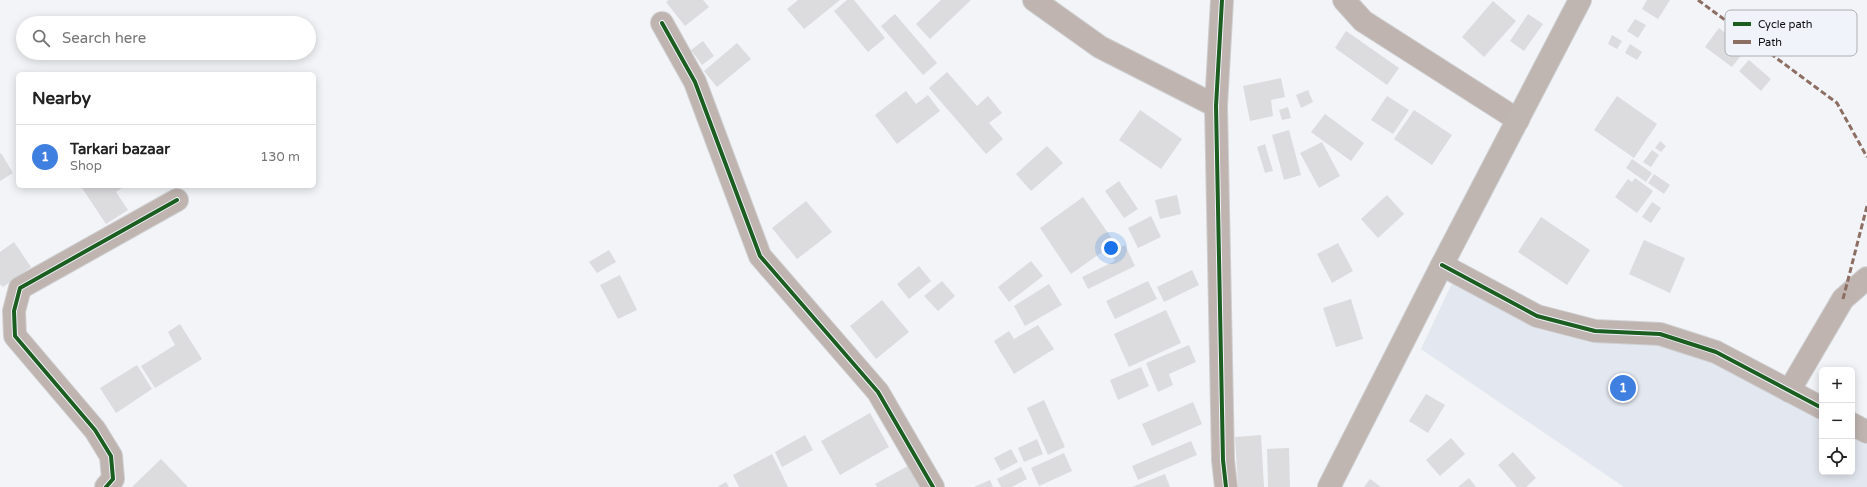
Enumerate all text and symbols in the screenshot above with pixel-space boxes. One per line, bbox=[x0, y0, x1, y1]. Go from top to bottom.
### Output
legend bbox=[1725, 10, 1857, 56]
search box bbox=[16, 16, 316, 60]
text: Cycle path bbox=[1758, 18, 1813, 31]
icon: search bbox=[30, 27, 52, 49]
text: Search here bbox=[62, 29, 146, 47]
text: Path bbox=[1758, 36, 1782, 49]
text: Nearby bbox=[32, 88, 91, 109]
text: Tarkari bazaar bbox=[70, 140, 170, 158]
text: 1 bbox=[41, 149, 49, 165]
text: 130 m bbox=[260, 149, 300, 165]
text: Shop bbox=[70, 158, 102, 174]
your location bbox=[1101, 238, 1121, 258]
map controls bbox=[1819, 367, 1855, 475]
button: + bbox=[1819, 367, 1855, 403]
pin: 1 bbox=[1610, 373, 1636, 403]
button: − bbox=[1819, 403, 1855, 439]
button: locate bbox=[1819, 439, 1855, 475]

